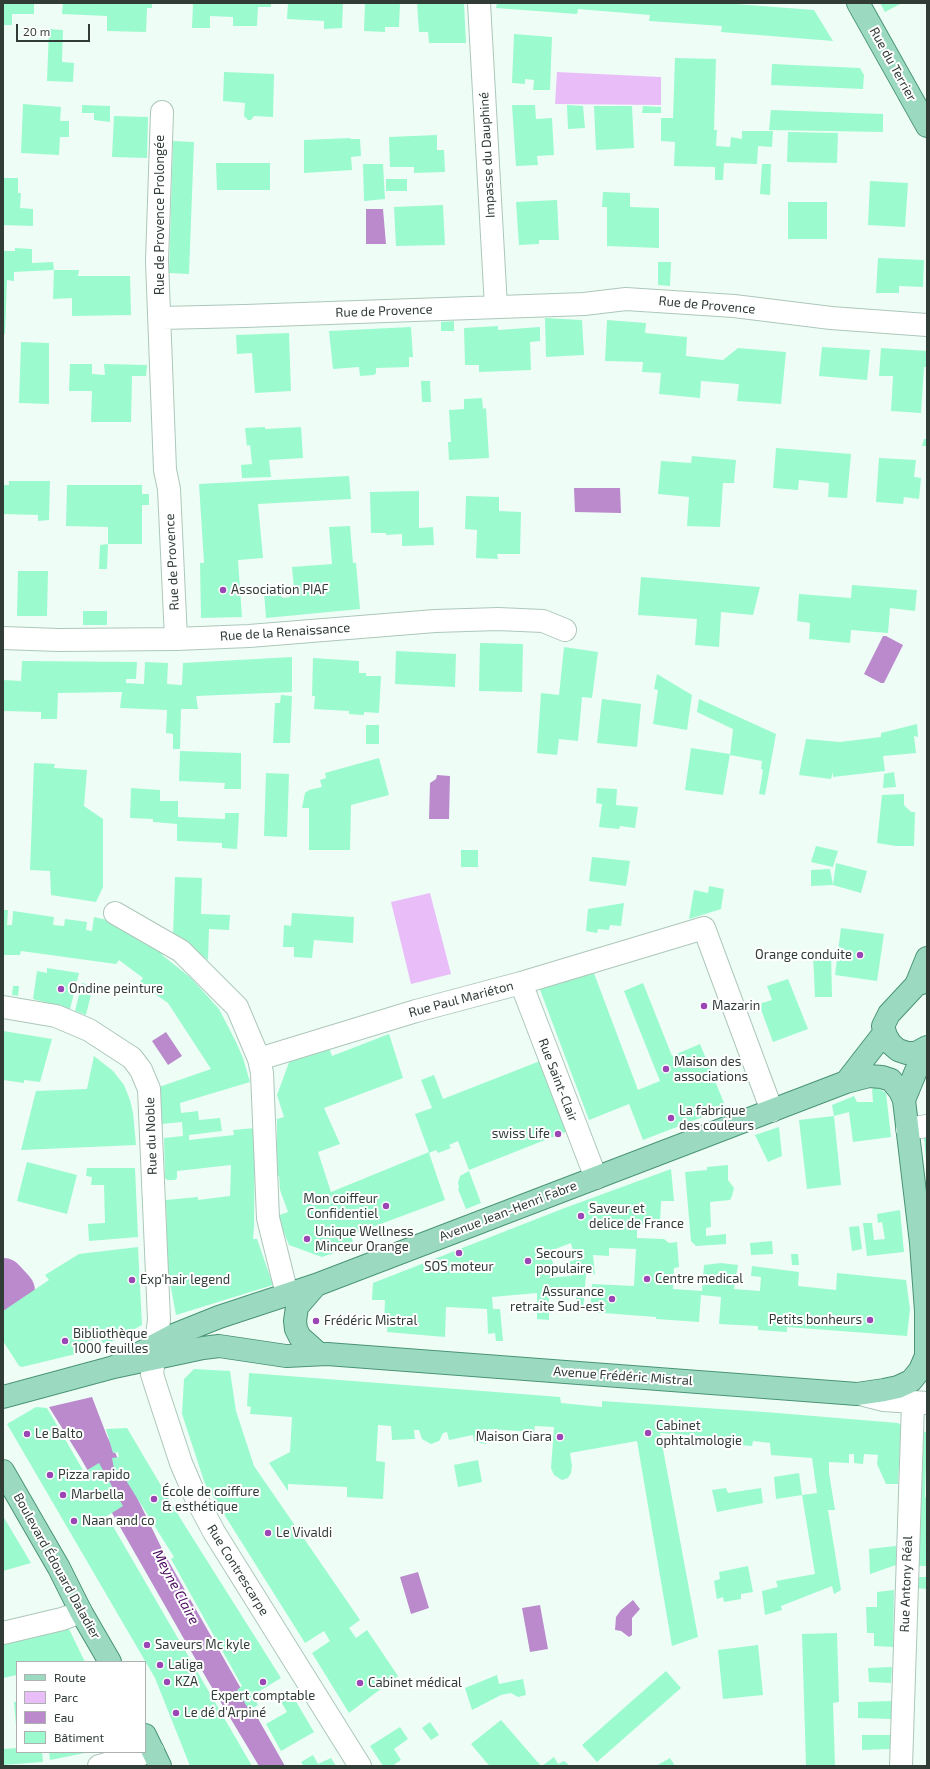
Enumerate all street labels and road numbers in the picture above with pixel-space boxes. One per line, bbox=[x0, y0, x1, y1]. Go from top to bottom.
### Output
street label: Rue du Terrier bbox=[866, 24, 920, 104]
street label: Impasse du Dauphiné bbox=[476, 92, 498, 218]
street label: Rue de Provence Prolongée bbox=[152, 135, 168, 295]
street label: Rue de Provence bbox=[658, 293, 756, 317]
street label: Rue de Provence bbox=[335, 302, 433, 320]
street label: Rue de Provence bbox=[162, 513, 182, 611]
street label: Rue de la Renaissance bbox=[219, 620, 351, 644]
street label: Rue Paul Mariéton bbox=[407, 977, 515, 1021]
street label: Rue Saint-Clair bbox=[535, 1036, 581, 1124]
street label: Rue du Noble bbox=[142, 1097, 160, 1175]
street label: Avenue Jean-Henri Fabre bbox=[437, 1178, 579, 1244]
street label: Avenue Frédéric Mistral bbox=[553, 1363, 693, 1389]
street label: Boulevard Édouard Daladier bbox=[10, 1490, 104, 1642]
street label: Rue Contrescarpe bbox=[204, 1522, 272, 1618]
street label: Rue Antony Réal bbox=[897, 1535, 915, 1633]

